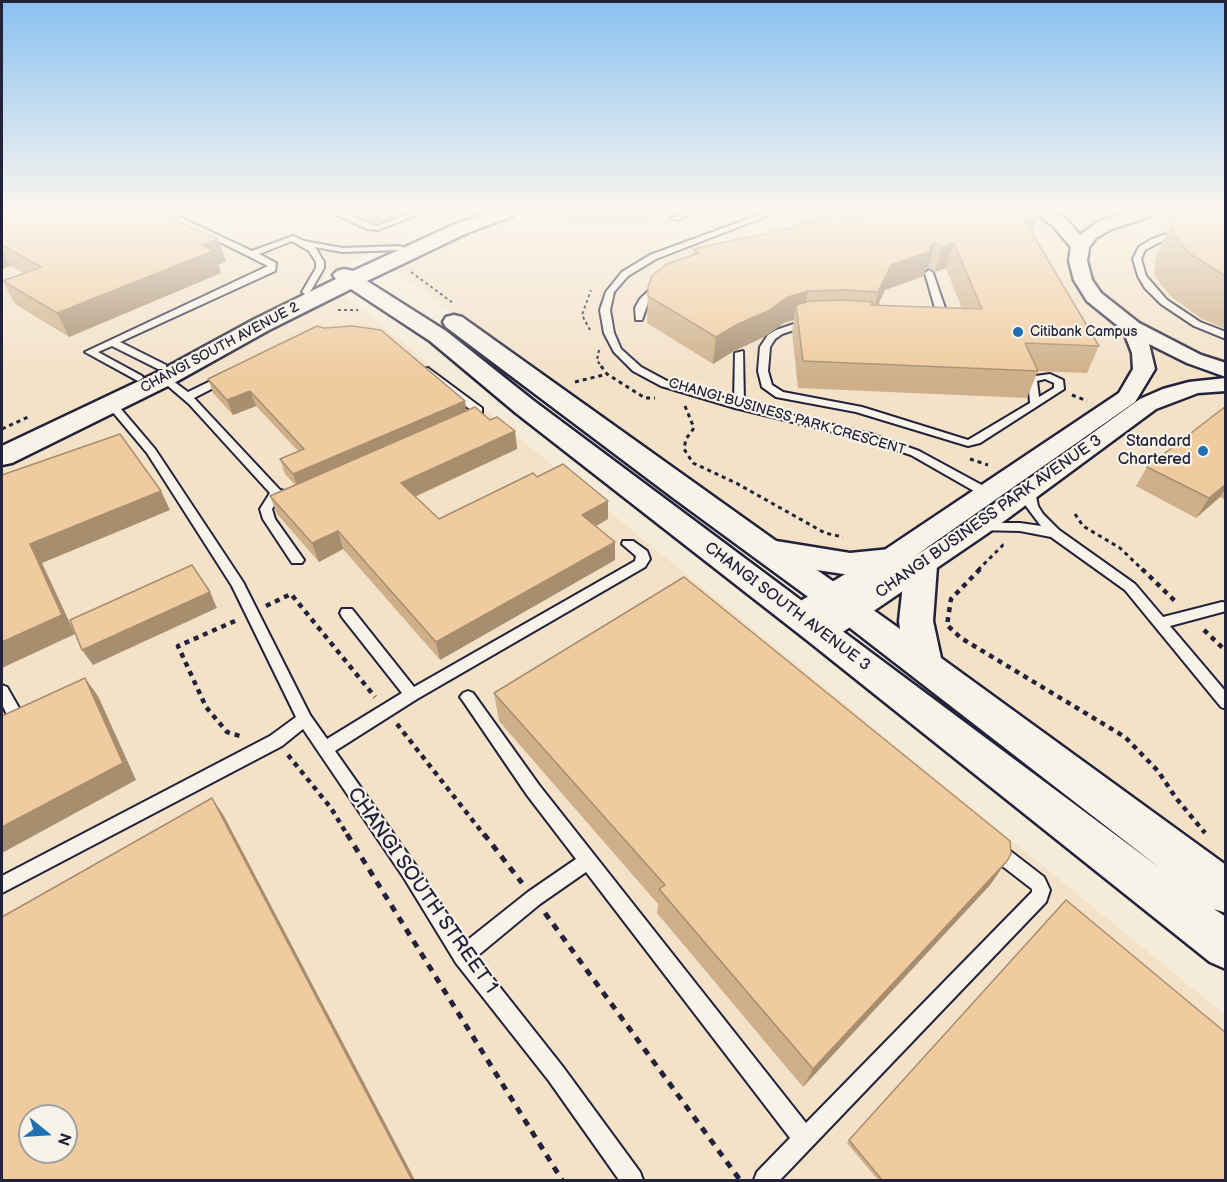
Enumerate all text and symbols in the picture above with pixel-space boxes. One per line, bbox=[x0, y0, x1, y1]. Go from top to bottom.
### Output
street label: CHANGI SOUTH AVENUE 2 bbox=[138, 299, 302, 397]
place label: Citibank Campus bbox=[1030, 324, 1137, 340]
marker: Citibank Campus bbox=[1011, 325, 1025, 339]
street label: CHANGI BUSINESS PARK CRESCENT bbox=[666, 375, 908, 459]
street label: CHANGI BUSINESS PARK AVENUE 3 bbox=[872, 431, 1106, 603]
place label: Standard Chartered bbox=[1118, 432, 1191, 470]
marker: Standard Chartered bbox=[1196, 444, 1210, 458]
street label: CHANGI SOUTH AVENUE 3 bbox=[700, 538, 874, 676]
street label: CHANGI SOUTH STREET 1 bbox=[342, 783, 502, 999]
north arrow bbox=[18, 1104, 78, 1164]
text: N bbox=[53, 1130, 75, 1148]

